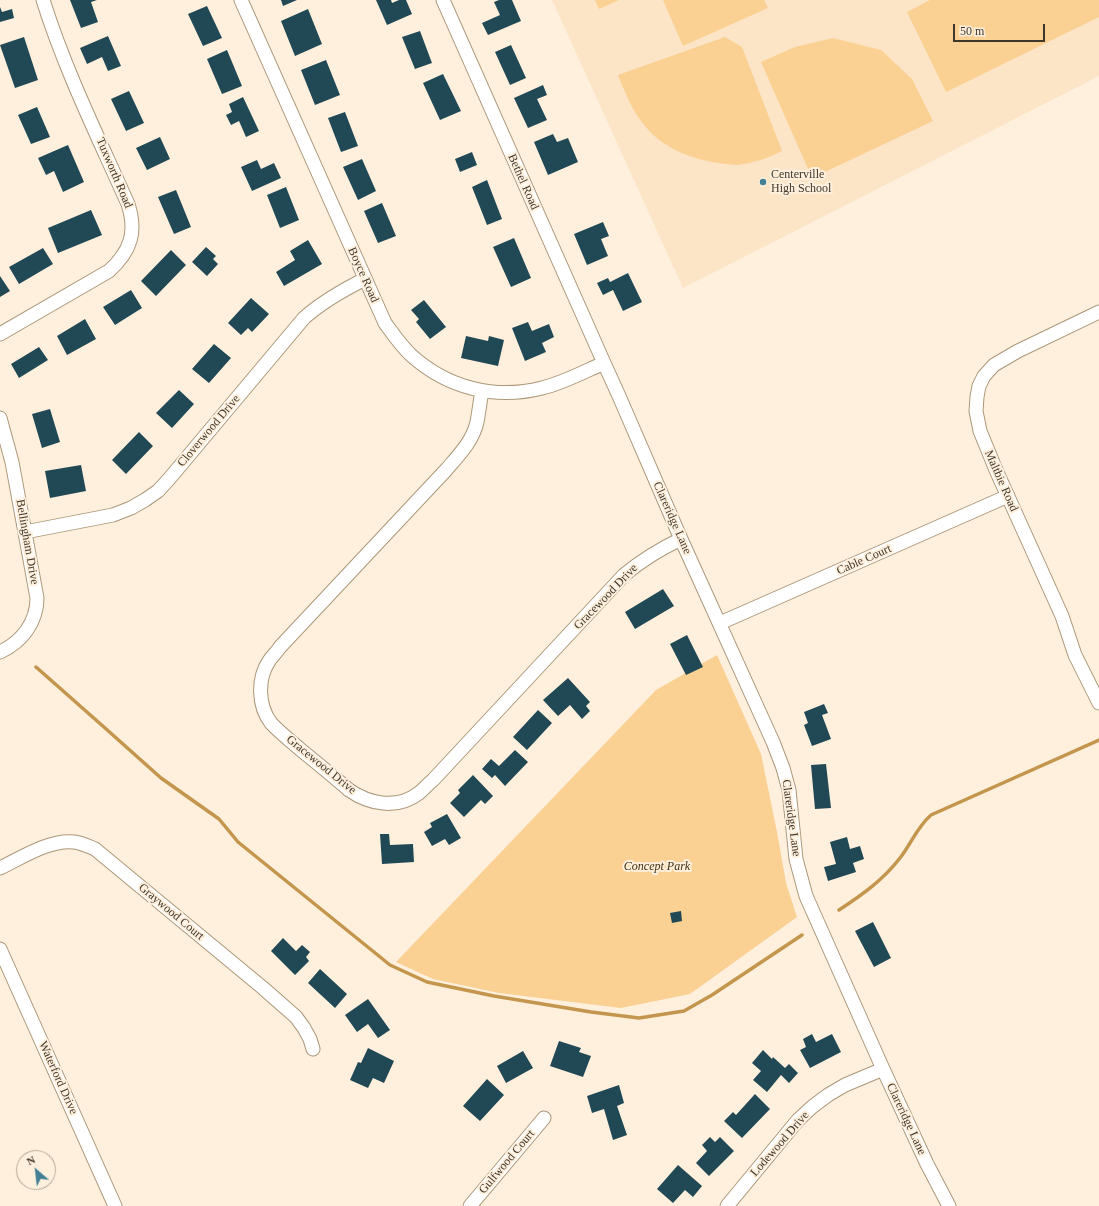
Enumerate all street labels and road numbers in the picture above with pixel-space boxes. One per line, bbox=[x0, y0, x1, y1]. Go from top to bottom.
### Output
street label: Tuxworth Road bbox=[93, 136, 135, 210]
street label: Bethel Road bbox=[504, 152, 542, 212]
street label: Boyce Road bbox=[344, 245, 382, 305]
street label: Cloverwood Drive bbox=[175, 392, 243, 470]
street label: Maltbie Road bbox=[981, 448, 1021, 514]
street label: Clareridge Lane bbox=[650, 480, 694, 556]
street label: Bellingham Drive bbox=[12, 498, 42, 586]
street label: Cable Court bbox=[834, 542, 894, 578]
street label: Gracewood Drive bbox=[571, 561, 641, 633]
street label: Gracewood Drive bbox=[283, 732, 359, 798]
street label: Clareridge Lane bbox=[778, 779, 804, 857]
street label: Graywood Court bbox=[135, 880, 207, 944]
street label: Waterford Drive bbox=[35, 1039, 81, 1117]
street label: Clareridge Lane bbox=[883, 1081, 929, 1157]
street label: Lodewood Drive bbox=[748, 1108, 812, 1180]
street label: Gulfwood Court bbox=[476, 1127, 538, 1197]

